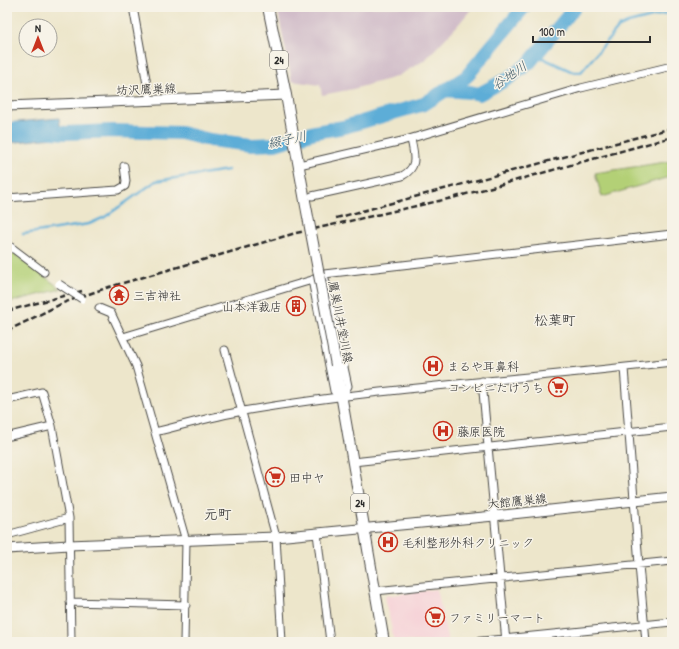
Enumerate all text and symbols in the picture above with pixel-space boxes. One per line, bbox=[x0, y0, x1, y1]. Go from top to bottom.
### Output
north arrow bbox=[18, 18, 58, 58]
scale bar bbox=[533, 18, 650, 44]
text: N bbox=[35, 21, 41, 35]
text: 100 m bbox=[539, 23, 565, 40]
road number: 24 bbox=[270, 51, 288, 69]
water label: 谷地川 bbox=[488, 57, 530, 93]
street label: 坊沢鷹巣線 bbox=[116, 79, 176, 99]
water label: 綴子川 bbox=[266, 126, 308, 152]
street label: 鷹巣川井堂川線 bbox=[325, 279, 357, 365]
temple icon: 三吉神社 bbox=[108, 284, 130, 306]
place label: 三吉神社 bbox=[133, 287, 181, 304]
building icon: 山本洋裁店 bbox=[285, 295, 307, 317]
place label: 山本洋裁店 bbox=[222, 298, 282, 315]
district label: 松葉町 bbox=[534, 310, 576, 329]
hospital icon: まるや耳鼻科 bbox=[422, 355, 444, 377]
place label: まるや耳鼻科 bbox=[447, 358, 519, 375]
supermarket icon: コンビニたけうち bbox=[547, 376, 569, 398]
place label: コンビニたけうち bbox=[448, 379, 544, 396]
hospital icon: 藤原医院 bbox=[432, 420, 454, 442]
place label: 藤原医院 bbox=[457, 423, 505, 440]
supermarket icon: 田中ヤ bbox=[264, 466, 286, 488]
place label: 田中ヤ bbox=[289, 469, 325, 486]
street label: 大館鷹巣線 bbox=[486, 489, 548, 513]
road number: 24 bbox=[351, 494, 369, 512]
district label: 元町 bbox=[204, 504, 232, 523]
hospital icon: 毛利整形外科クリニック bbox=[377, 531, 399, 553]
place label: 毛利整形外科クリニック bbox=[402, 534, 534, 551]
supermarket icon: ファミリーマート bbox=[424, 606, 446, 628]
place label: ファミリーマート bbox=[449, 609, 545, 626]

